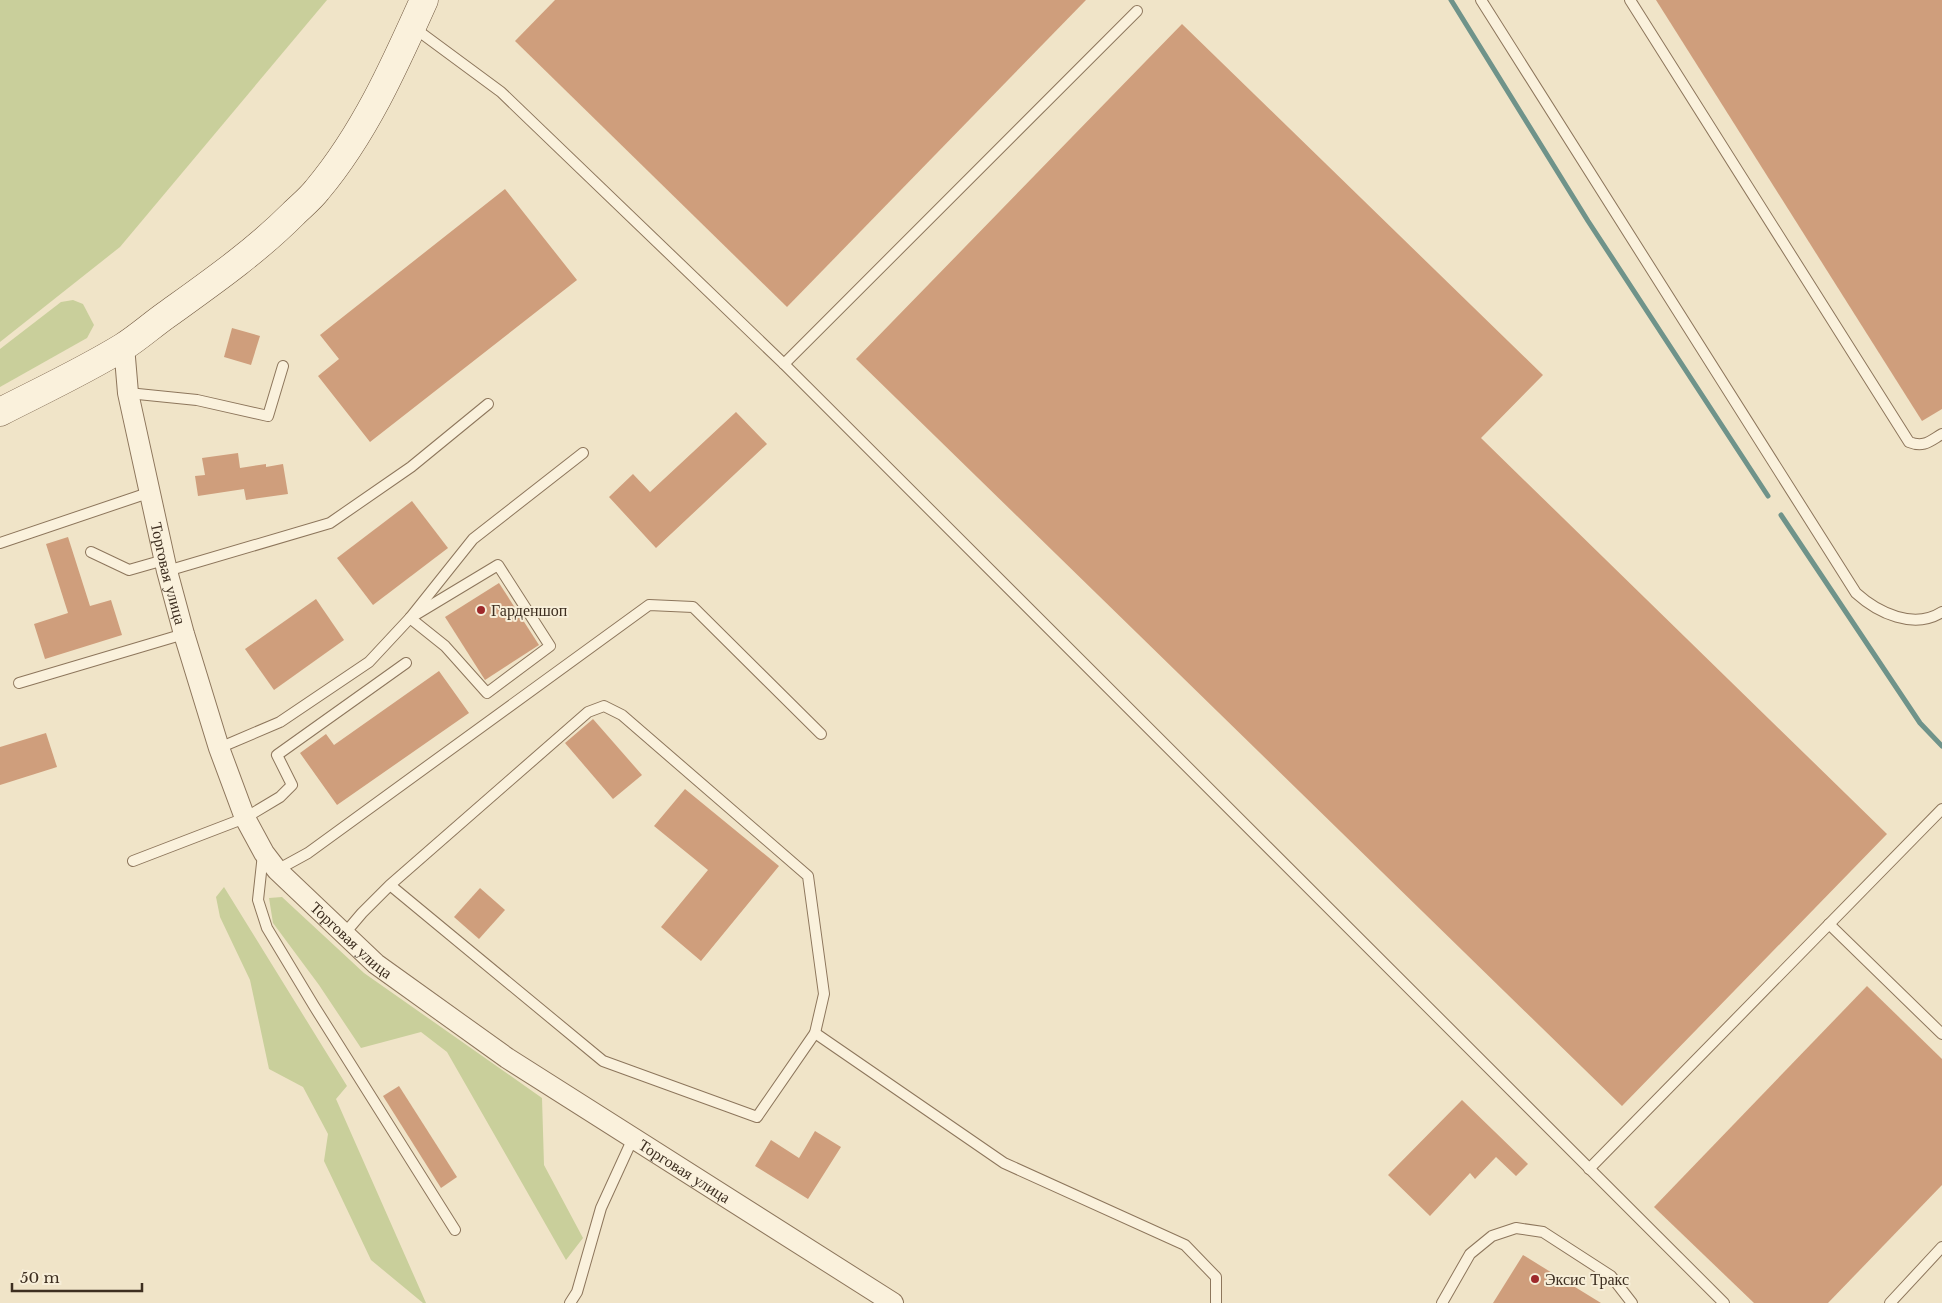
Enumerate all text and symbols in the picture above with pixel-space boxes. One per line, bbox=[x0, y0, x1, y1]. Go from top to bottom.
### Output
street label: Торговая улица bbox=[147, 520, 191, 627]
place label: Гарденшоп bbox=[491, 600, 568, 620]
marker: Гарденшоп bbox=[475, 604, 487, 616]
street label: Торговая улица bbox=[306, 897, 396, 983]
street label: Торговая улица bbox=[635, 1134, 734, 1207]
scale bar bbox=[12, 1260, 142, 1292]
text: 50 m bbox=[20, 1268, 60, 1287]
place label: Эксис Тракс bbox=[1545, 1269, 1629, 1289]
marker: Эксис Тракс bbox=[1529, 1273, 1541, 1285]

